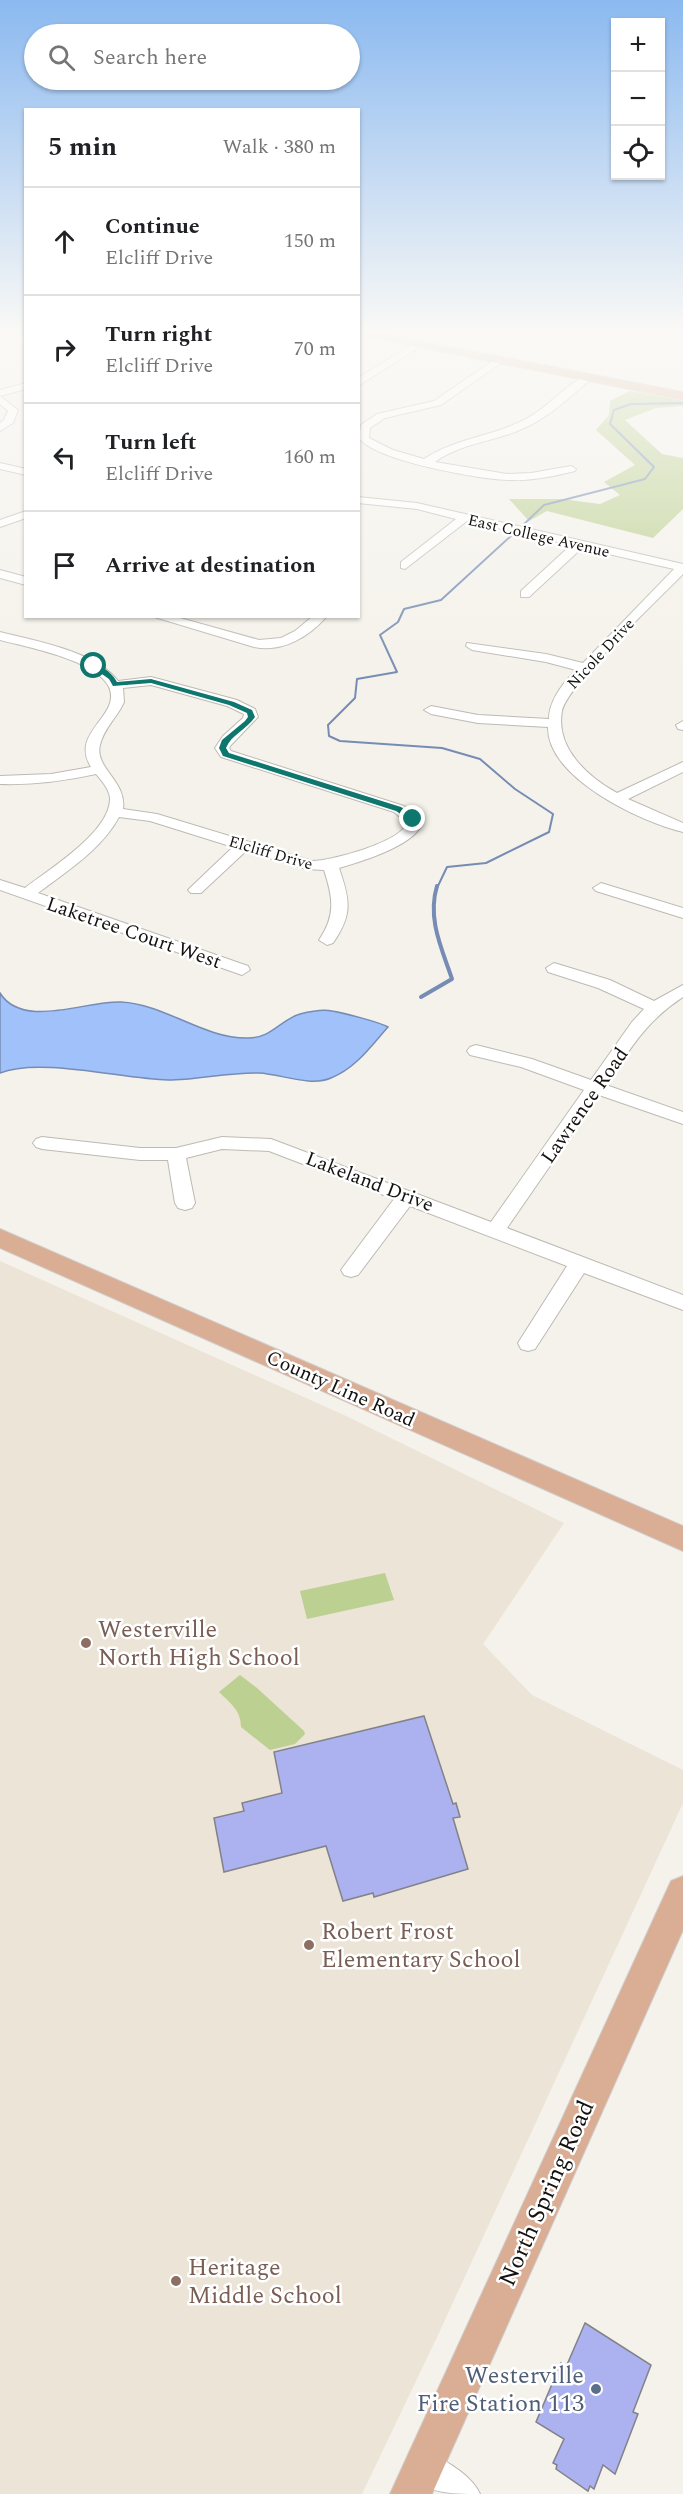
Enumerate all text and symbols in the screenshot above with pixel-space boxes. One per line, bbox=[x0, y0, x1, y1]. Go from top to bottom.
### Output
map controls bbox=[611, 18, 665, 180]
button: + bbox=[611, 18, 665, 72]
search box bbox=[24, 24, 360, 90]
icon: search bbox=[45, 41, 78, 74]
text: Search here bbox=[93, 41, 207, 74]
button: − bbox=[611, 72, 665, 126]
button: locate bbox=[611, 126, 665, 180]
text: 5 min bbox=[48, 127, 117, 167]
text: Walk · 380 m bbox=[223, 132, 336, 162]
text: Continue bbox=[105, 210, 200, 243]
icon: ahead bbox=[48, 225, 81, 258]
text: 150 m bbox=[284, 226, 336, 256]
text: Elcliff Drive bbox=[105, 243, 213, 273]
text: Turn right bbox=[105, 318, 212, 351]
icon: right bbox=[48, 333, 81, 366]
text: 70 m bbox=[294, 334, 336, 364]
text: Elcliff Drive bbox=[105, 351, 213, 381]
text: Turn left bbox=[105, 426, 197, 459]
icon: left bbox=[48, 441, 81, 474]
text: 160 m bbox=[284, 442, 336, 472]
text: Elcliff Drive bbox=[105, 459, 213, 489]
street label: East College Avenue bbox=[465, 508, 612, 564]
icon: arrive bbox=[48, 549, 81, 582]
text: Arrive at destination bbox=[105, 549, 316, 582]
street label: Nicole Drive bbox=[561, 613, 640, 695]
route start bbox=[80, 652, 106, 678]
route end bbox=[399, 805, 425, 831]
street label: Elcliff Drive bbox=[226, 829, 316, 876]
street label: Laketree Court West bbox=[42, 889, 225, 977]
street label: Lawrence Road bbox=[534, 1041, 636, 1170]
street label: Lakeland Drive bbox=[301, 1144, 438, 1220]
street label: County Line Road bbox=[261, 1343, 420, 1435]
place label: Westerville North High School bbox=[98, 1612, 300, 1676]
marker: Westerville North High School bbox=[79, 1636, 93, 1650]
place label: Robert Frost Elementary School bbox=[321, 1914, 521, 1978]
marker: Robert Frost Elementary School bbox=[302, 1938, 316, 1952]
street label: North Spring Road bbox=[490, 2094, 604, 2292]
place label: Heritage Middle School bbox=[188, 2250, 342, 2314]
marker: Heritage Middle School bbox=[169, 2274, 183, 2288]
place label: Westerville Fire Station 113 bbox=[417, 2358, 584, 2422]
marker: Westerville Fire Station 113 bbox=[589, 2382, 603, 2396]

